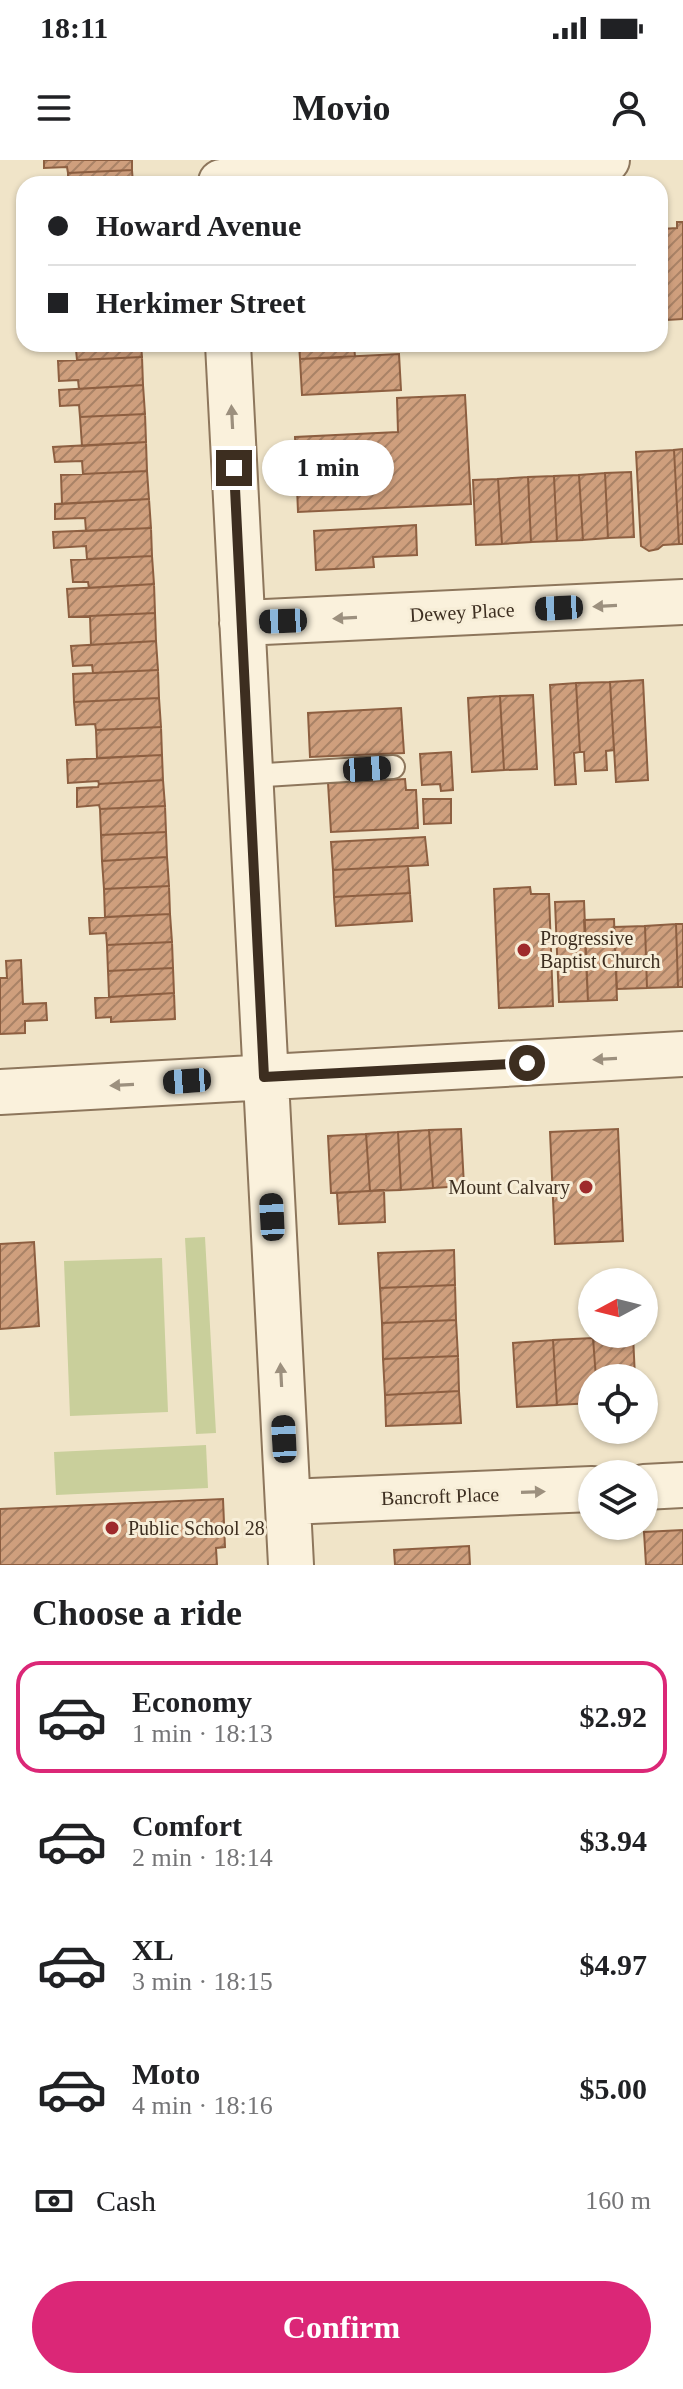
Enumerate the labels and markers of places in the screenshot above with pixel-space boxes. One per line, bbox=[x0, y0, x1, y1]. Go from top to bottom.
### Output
place label: Progressive Baptist Church bbox=[540, 927, 661, 973]
marker: Progressive Baptist Church bbox=[515, 941, 533, 959]
place label: Mount Calvary bbox=[448, 1176, 570, 1199]
marker: Mount Calvary bbox=[577, 1178, 595, 1196]
place label: Public School 28 bbox=[128, 1517, 265, 1539]
marker: Public School 28 bbox=[103, 1519, 121, 1537]

